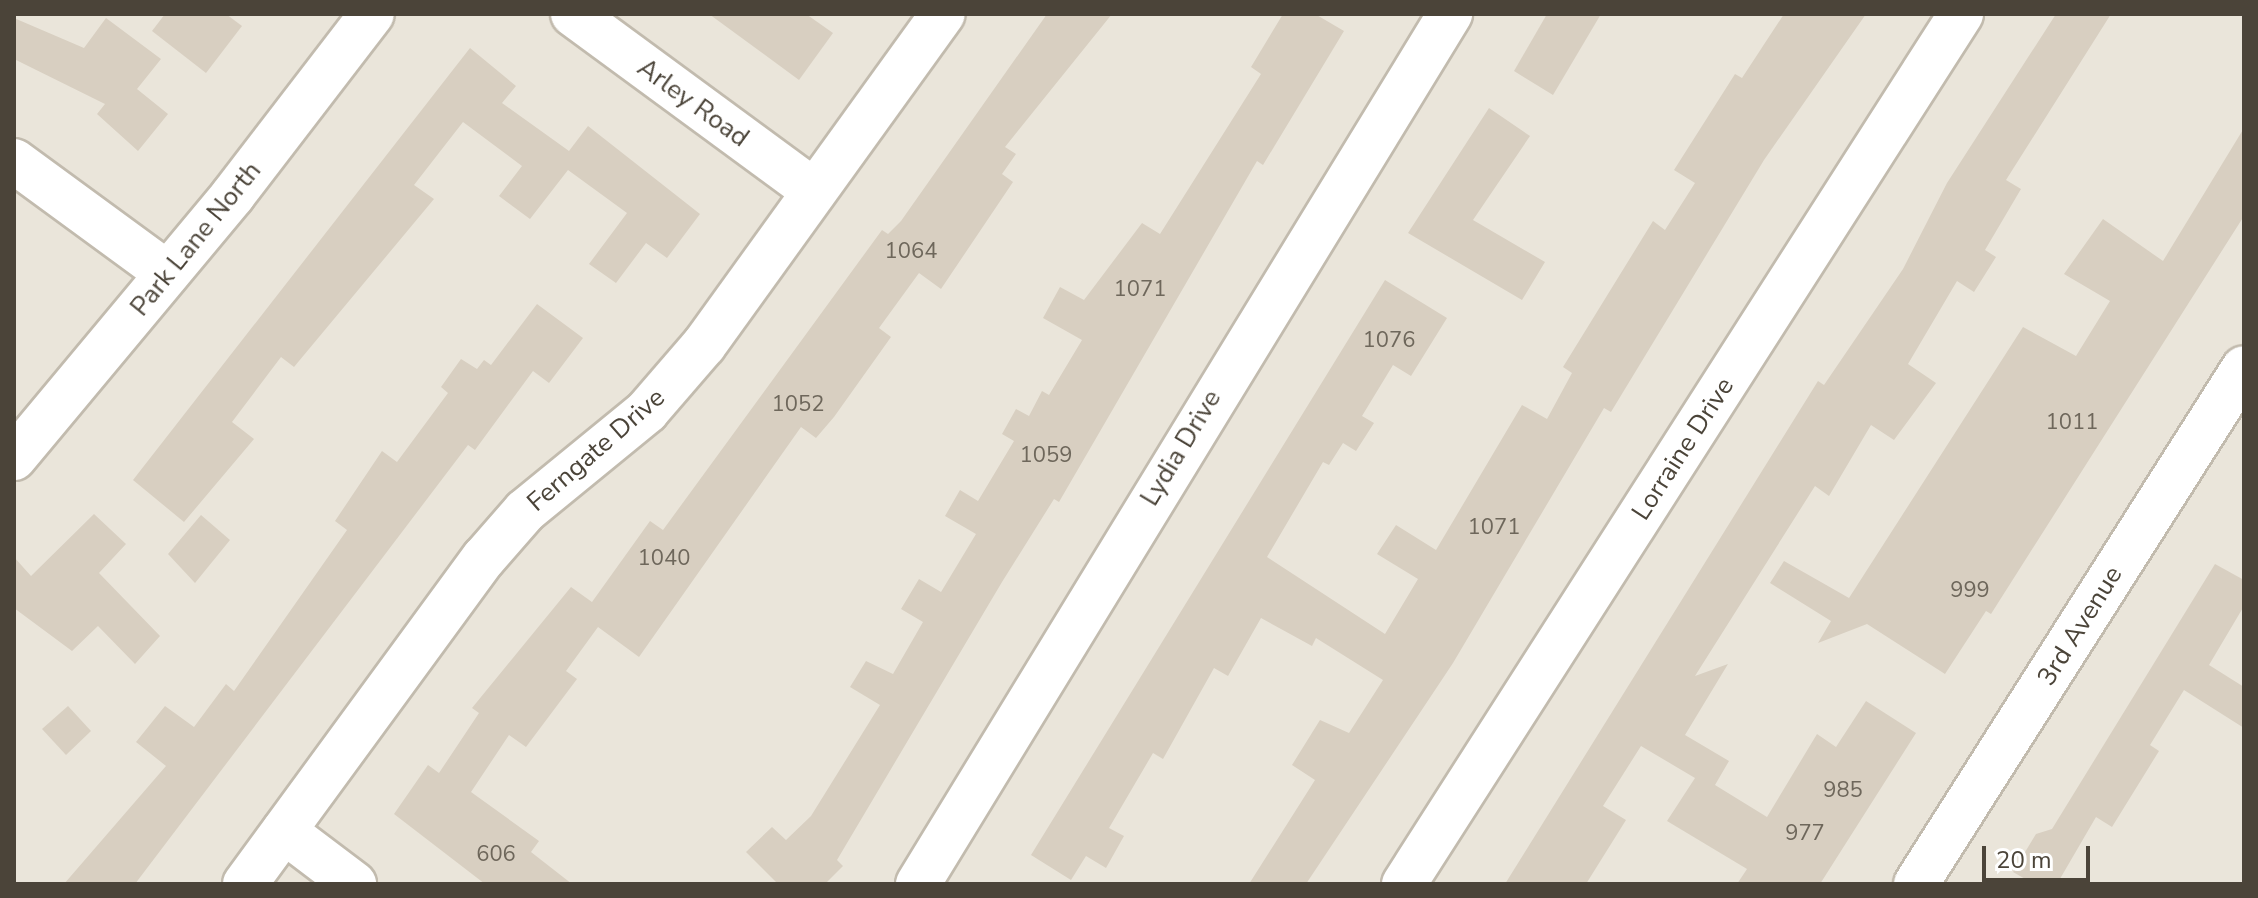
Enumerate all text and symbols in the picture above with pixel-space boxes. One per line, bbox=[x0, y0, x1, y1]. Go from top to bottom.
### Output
street label: Arley Road bbox=[631, 52, 755, 154]
street label: Park Lane North bbox=[124, 156, 268, 322]
house number: 1064 bbox=[885, 239, 937, 265]
house number: 1071 bbox=[1114, 277, 1166, 303]
house number: 1076 bbox=[1363, 328, 1415, 354]
street label: Lorraine Drive bbox=[1625, 372, 1741, 526]
street label: Ferngate Drive bbox=[521, 382, 671, 518]
street label: Lydia Drive bbox=[1134, 384, 1228, 512]
house number: 1052 bbox=[772, 392, 824, 418]
house number: 1011 bbox=[2046, 410, 2098, 436]
house number: 1059 bbox=[1020, 443, 1072, 469]
house number: 1071 bbox=[1468, 515, 1520, 541]
house number: 1040 bbox=[638, 546, 690, 572]
street label: 3rd Avenue bbox=[2031, 560, 2129, 692]
house number: 999 bbox=[1950, 578, 1990, 604]
house number: 985 bbox=[1823, 778, 1863, 804]
house number: 977 bbox=[1785, 821, 1825, 847]
scale bar bbox=[1986, 830, 2094, 880]
house number: 606 bbox=[476, 842, 516, 868]
text: 20 m bbox=[1996, 844, 2052, 876]

